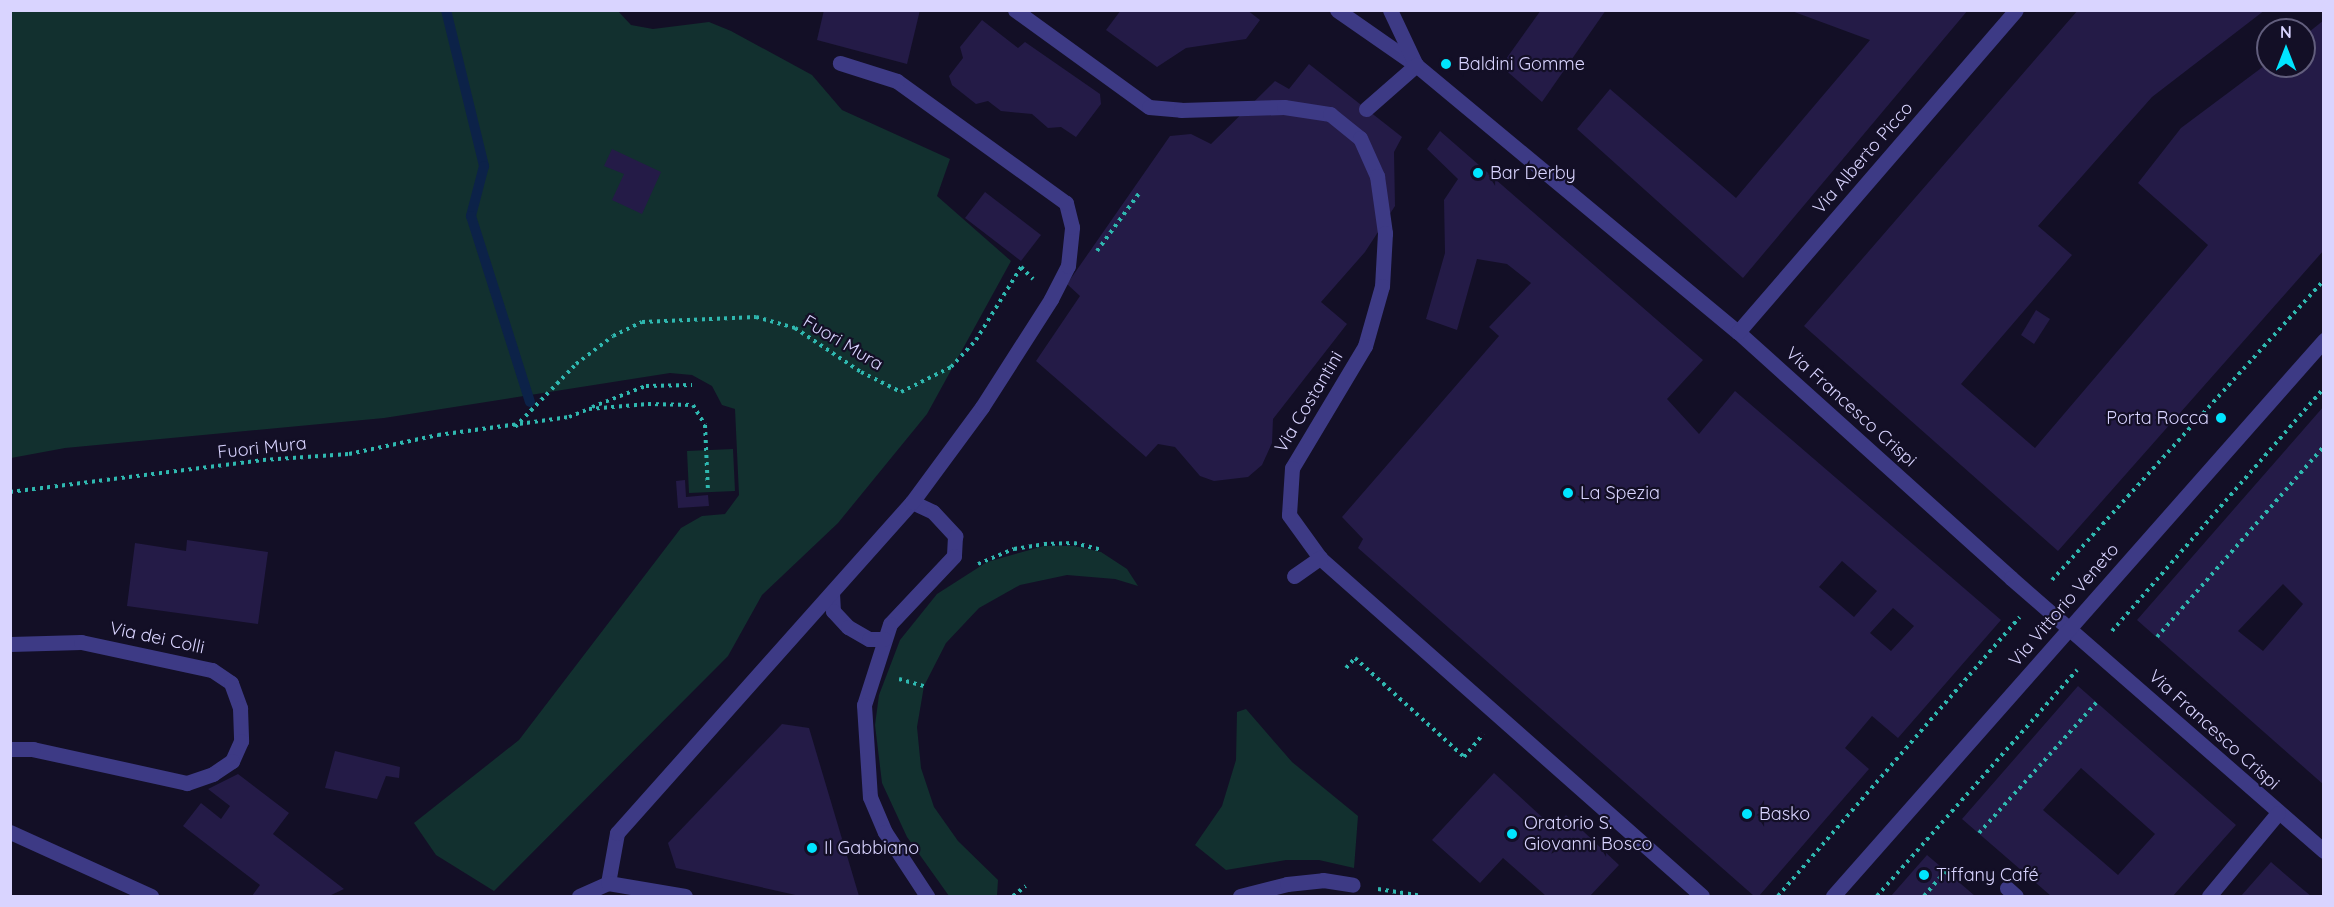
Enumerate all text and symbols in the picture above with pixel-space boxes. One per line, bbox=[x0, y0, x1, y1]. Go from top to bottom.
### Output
north arrow bbox=[2256, 18, 2316, 78]
text: N bbox=[2280, 22, 2292, 42]
place label: Baldini Gomme bbox=[1458, 53, 1585, 75]
marker: Baldini Gomme bbox=[1439, 57, 1453, 71]
street label: Via Alberto Picco bbox=[1808, 98, 1918, 218]
place label: Bar Derby bbox=[1490, 162, 1576, 184]
marker: Bar Derby bbox=[1471, 166, 1485, 180]
street label: Fuori Mura bbox=[799, 311, 887, 375]
street label: Via Francesco Crispi bbox=[1781, 343, 1921, 471]
street label: Via Costantini bbox=[1270, 347, 1348, 457]
place label: Porta Rocca bbox=[2106, 407, 2209, 429]
marker: Porta Rocca bbox=[2214, 411, 2228, 425]
street label: Fuori Mura bbox=[216, 433, 308, 463]
place label: La Spezia bbox=[1580, 482, 1660, 504]
marker: La Spezia bbox=[1561, 486, 1575, 500]
street label: Via Vittorio Veneto bbox=[2005, 539, 2123, 671]
street label: Via dei Colli bbox=[108, 617, 206, 659]
street label: Via Francesco Crispi bbox=[2144, 666, 2284, 794]
place label: Basko bbox=[1759, 803, 1810, 825]
marker: Basko bbox=[1740, 807, 1754, 821]
place label: Oratorio S. Giovanni Bosco bbox=[1524, 813, 1652, 856]
marker: Oratorio S. Giovanni Bosco bbox=[1505, 827, 1519, 841]
place label: Il Gabbiano bbox=[824, 837, 919, 859]
marker: Il Gabbiano bbox=[805, 841, 819, 855]
place label: Tiffany Café bbox=[1936, 864, 2039, 886]
marker: Tiffany Café bbox=[1917, 868, 1931, 882]

